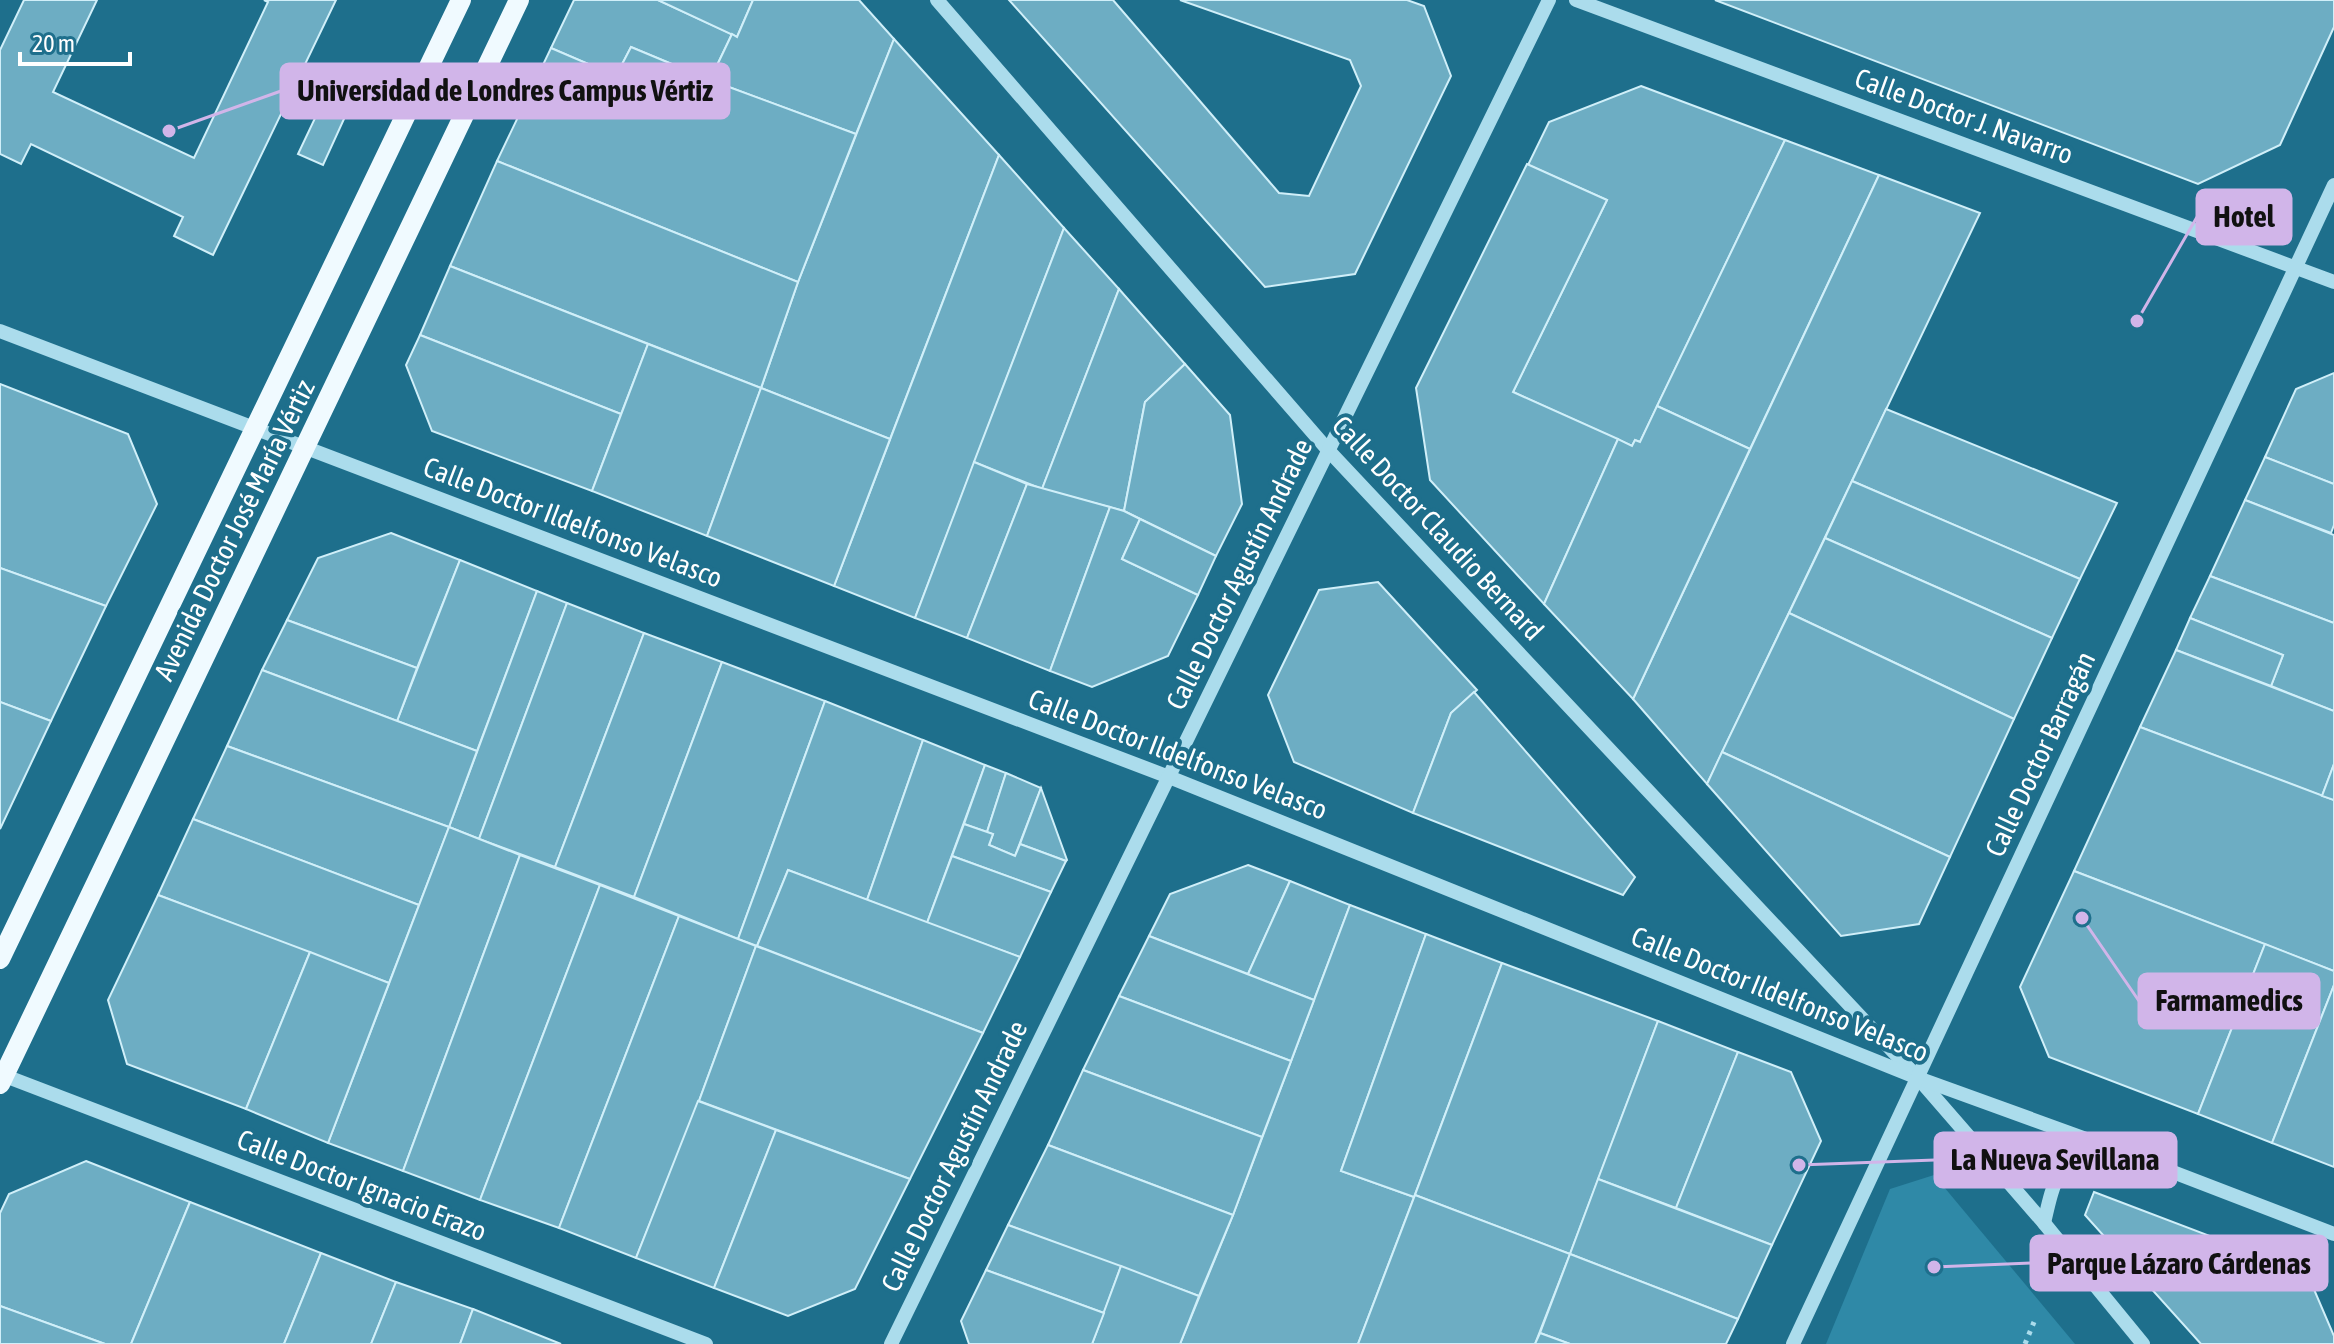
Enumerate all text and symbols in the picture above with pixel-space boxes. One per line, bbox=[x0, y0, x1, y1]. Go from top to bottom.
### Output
scale bar bbox=[20, 16, 130, 66]
text: 20 m bbox=[32, 30, 75, 57]
street label: Calle Doctor J. Navarro bbox=[1851, 62, 2077, 170]
callout: Universidad de Londres Campus Vértiz bbox=[281, 64, 729, 118]
text: Universidad de Londres Campus Vértiz bbox=[297, 73, 713, 107]
callout: Hotel bbox=[2197, 190, 2291, 244]
text: Hotel bbox=[2213, 199, 2276, 233]
street label: Avenida Doctor José María Vértiz bbox=[147, 375, 321, 685]
street label: Calle Doctor Claudio Bernard bbox=[1326, 409, 1550, 647]
street label: Calle Doctor Agustín Andrade bbox=[1159, 433, 1319, 715]
street label: Calle Doctor Ildelfonso Velasco bbox=[419, 450, 727, 594]
street label: Calle Doctor Barragán bbox=[1979, 646, 2101, 862]
street label: Calle Doctor Ildelfonso Velasco bbox=[1024, 682, 1332, 826]
street label: Calle Doctor Ildelfonso Velasco bbox=[1627, 920, 1933, 1068]
callout: Farmamedics bbox=[2139, 974, 2319, 1028]
text: Farmamedics bbox=[2155, 983, 2303, 1017]
street label: Calle Doctor Agustín Andrade bbox=[874, 1015, 1034, 1297]
street label: Calle Doctor Ignacio Erazo bbox=[233, 1123, 491, 1247]
callout: La Nueva Sevillana bbox=[1935, 1133, 2176, 1187]
text: La Nueva Sevillana bbox=[1951, 1142, 2159, 1176]
callout: Parque Lázaro Cárdenas bbox=[2031, 1236, 2327, 1290]
text: Parque Lázaro Cárdenas bbox=[2047, 1246, 2311, 1280]

